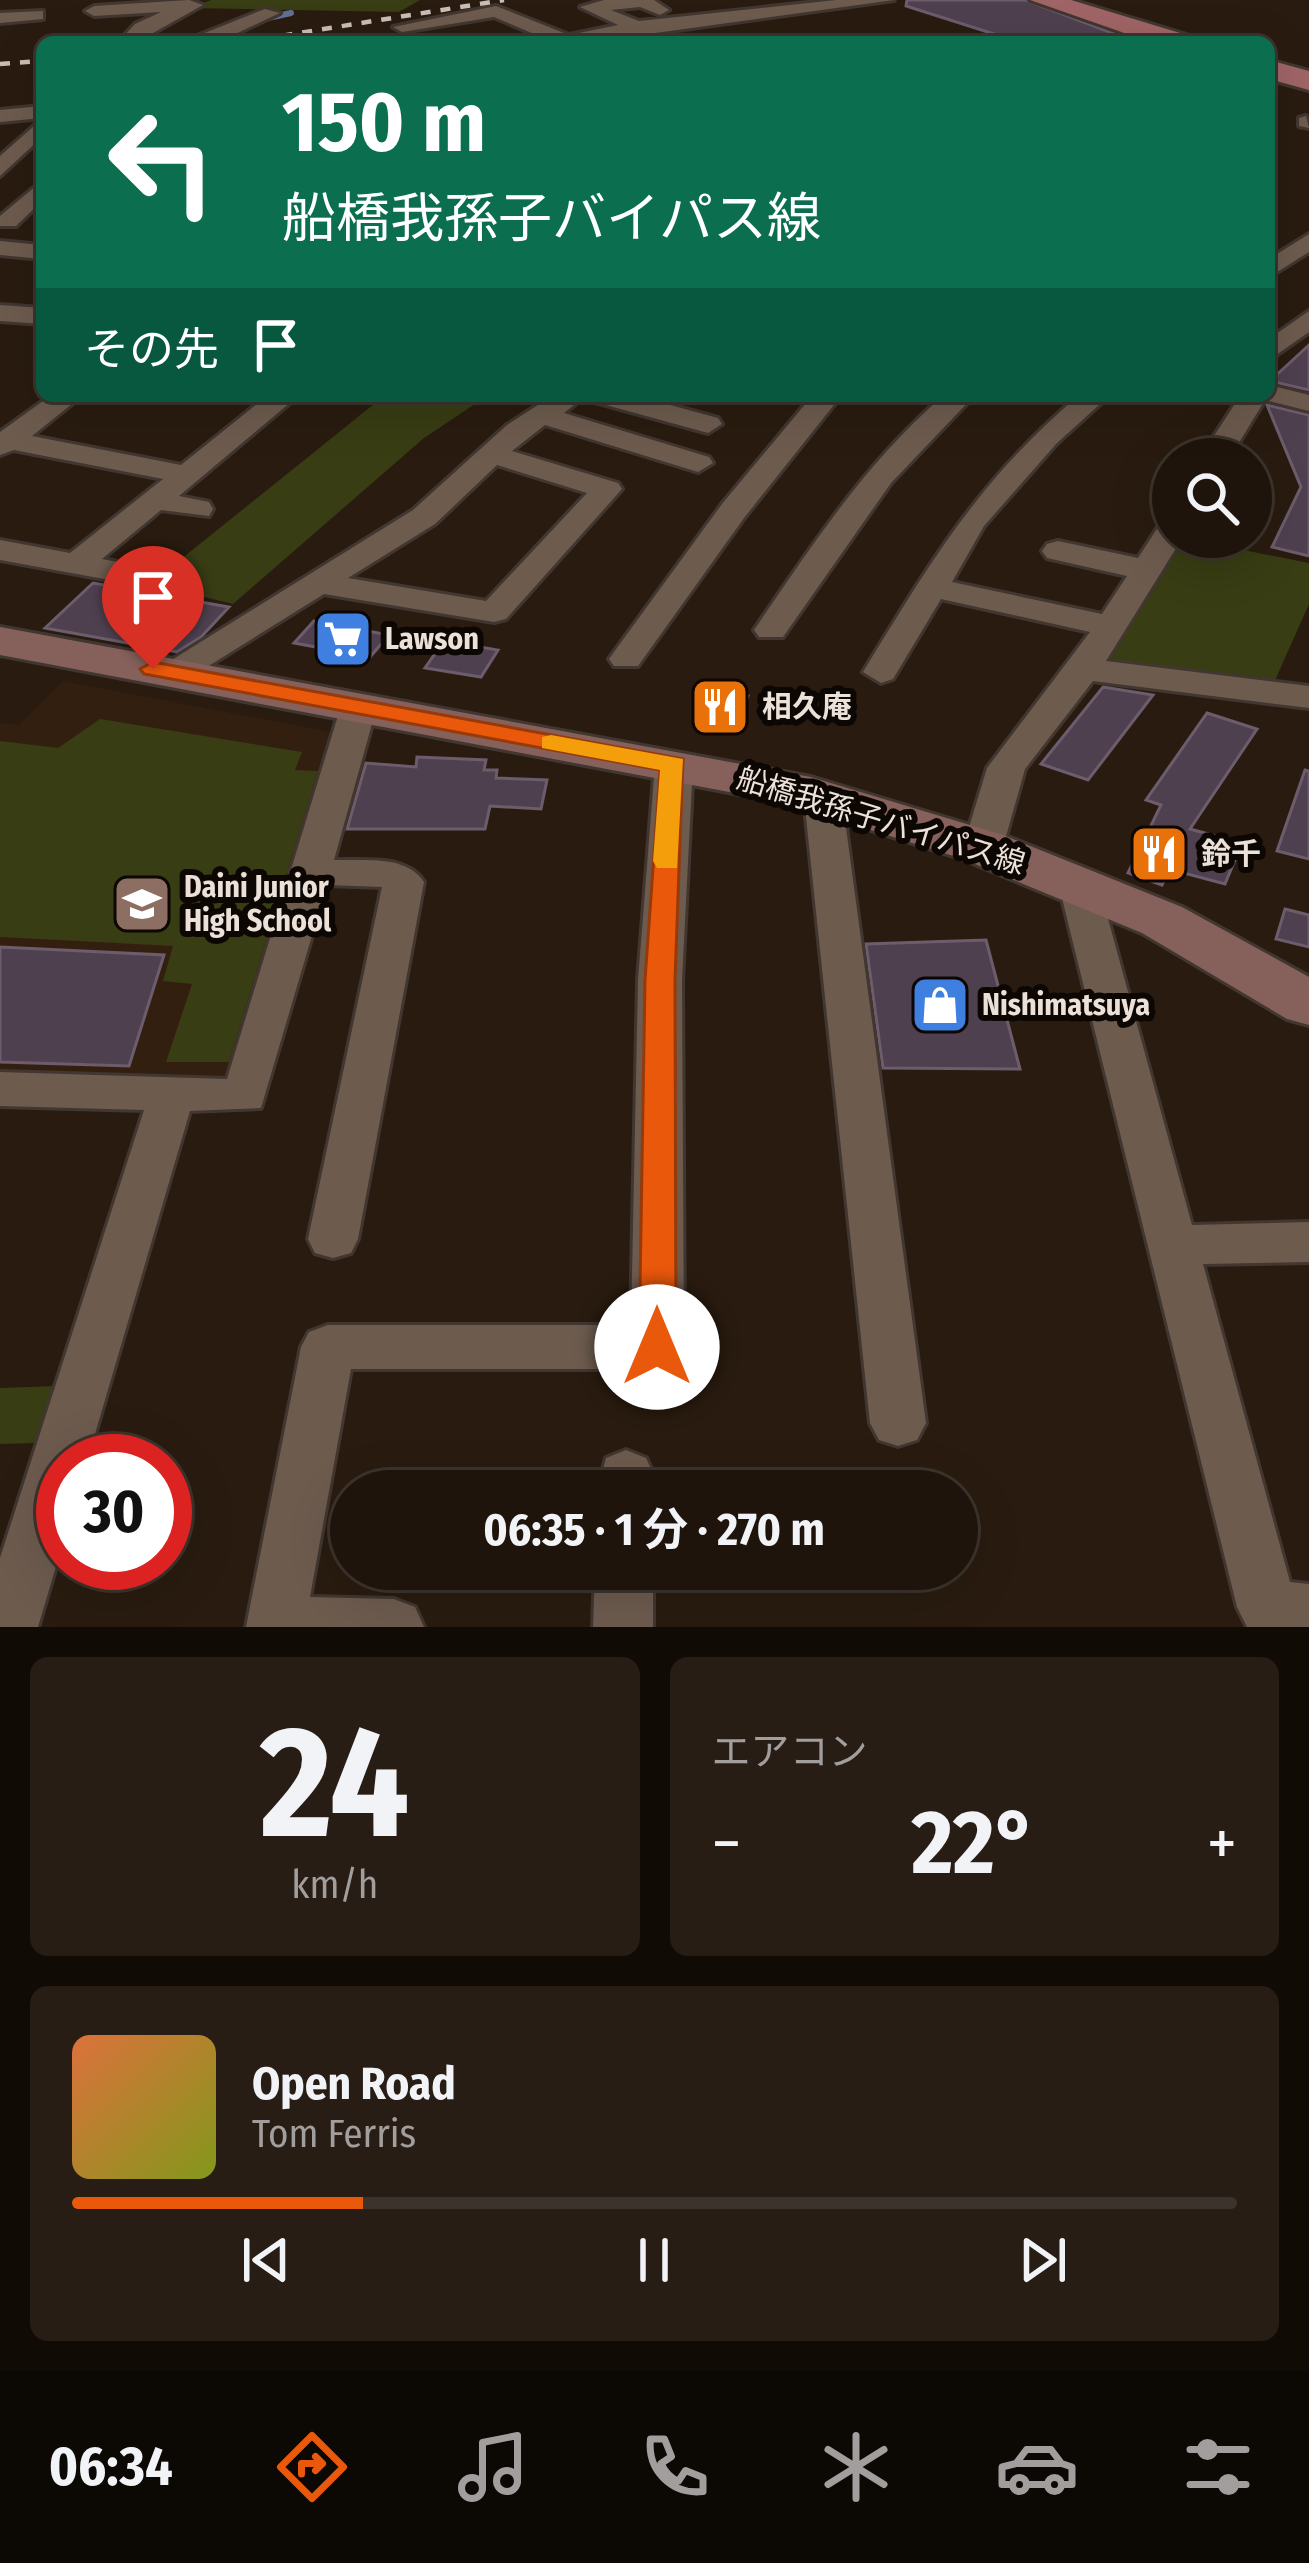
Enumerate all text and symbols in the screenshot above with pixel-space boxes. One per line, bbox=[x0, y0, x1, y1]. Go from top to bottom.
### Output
text: 150 m bbox=[282, 72, 486, 173]
icon: left bbox=[84, 84, 240, 240]
text: 船橋我孫子バイパス線 bbox=[282, 187, 821, 251]
icon: arrive bbox=[243, 312, 309, 378]
text: その先 bbox=[84, 323, 219, 377]
map controls bbox=[1152, 438, 1272, 558]
button: search bbox=[1152, 438, 1272, 558]
pin bbox=[102, 546, 204, 669]
icon: arrive bbox=[120, 564, 186, 630]
supermarket icon: Lawson bbox=[312, 608, 374, 670]
place label: Lawson bbox=[385, 621, 479, 657]
restaurant icon: 相久庵 bbox=[689, 676, 751, 738]
place label: 相久庵 bbox=[762, 689, 852, 725]
street label: 船橋我孫子バイパス線 bbox=[733, 760, 1029, 882]
restaurant icon: 鈴千 bbox=[1128, 823, 1190, 885]
place label: 鈴千 bbox=[1201, 836, 1261, 872]
place label: Daini Junior High School bbox=[184, 869, 332, 939]
school or university icon: Daini Junior High School bbox=[111, 873, 173, 935]
shop icon: Nishimatsuya bbox=[909, 974, 971, 1036]
place label: Nishimatsuya bbox=[982, 987, 1150, 1023]
position arrow bbox=[594, 1284, 720, 1410]
speed limit sign: 30 bbox=[36, 1434, 192, 1590]
text: 06:35 · 1 分 · 270 m bbox=[483, 1503, 825, 1557]
text: 24 bbox=[260, 1690, 409, 1877]
text: エアコン bbox=[712, 1729, 868, 1775]
text: 22° bbox=[911, 1789, 1037, 1897]
text: − bbox=[712, 1804, 741, 1883]
text: + bbox=[1207, 1804, 1237, 1883]
text: km/h bbox=[291, 1862, 378, 1908]
text: Open Road bbox=[252, 2057, 456, 2111]
text: Tom Ferris bbox=[252, 2111, 416, 2157]
icon: previous bbox=[233, 2227, 299, 2293]
icon: pause bbox=[621, 2227, 687, 2293]
icon: next bbox=[1010, 2227, 1076, 2293]
icon: directions bbox=[270, 2425, 354, 2509]
icon: music bbox=[451, 2425, 535, 2509]
icon: phone bbox=[633, 2425, 717, 2509]
icon: climate bbox=[814, 2425, 898, 2509]
icon: car bbox=[995, 2425, 1079, 2509]
icon: filters bbox=[1176, 2425, 1260, 2509]
text: 06:34 bbox=[49, 2435, 173, 2499]

